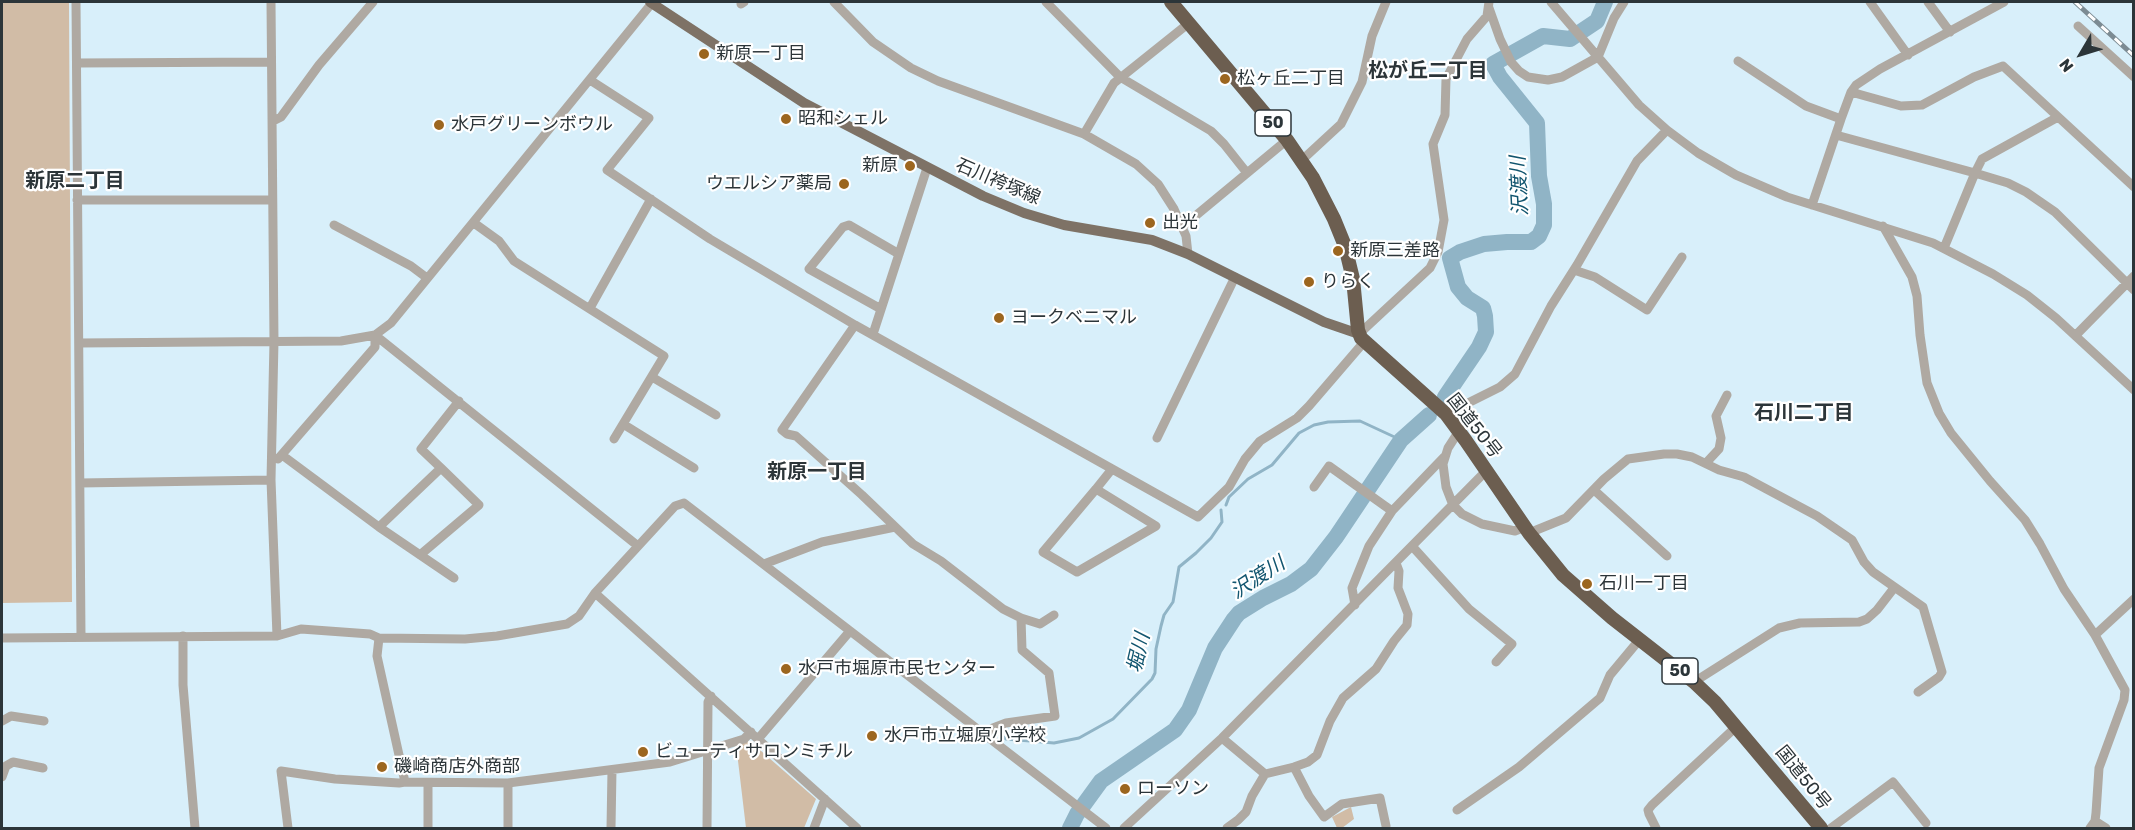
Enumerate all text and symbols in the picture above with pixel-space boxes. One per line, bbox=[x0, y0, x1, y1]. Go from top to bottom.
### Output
north arrow bbox=[2051, 24, 2111, 84]
place label: 新原一丁目 bbox=[716, 43, 806, 65]
marker: 新原一丁目 bbox=[697, 47, 711, 61]
text: N bbox=[2055, 55, 2077, 76]
district label: 松が丘二丁目 bbox=[1368, 59, 1488, 83]
place label: 松ヶ丘二丁目 bbox=[1237, 68, 1345, 90]
marker: 松ヶ丘二丁目 bbox=[1218, 72, 1232, 86]
place label: 昭和シェル bbox=[798, 108, 888, 130]
road number: 50 bbox=[1255, 110, 1291, 136]
marker: 昭和シェル bbox=[779, 112, 793, 126]
place label: 水戸グリーンボウル bbox=[451, 114, 613, 136]
marker: 水戸グリーンボウル bbox=[432, 118, 446, 132]
street label: 石川袴塚線 bbox=[952, 154, 1044, 210]
place label: 新原 bbox=[862, 155, 898, 177]
water label: 沢渡川 bbox=[1506, 155, 1534, 217]
marker: 新原 bbox=[903, 159, 917, 173]
district label: 新原二丁目 bbox=[25, 169, 125, 193]
place label: ウエルシア薬局 bbox=[706, 173, 832, 195]
marker: ウエルシア薬局 bbox=[837, 177, 851, 191]
place label: 出光 bbox=[1162, 212, 1198, 234]
marker: 出光 bbox=[1143, 216, 1157, 230]
place label: 新原三差路 bbox=[1350, 240, 1440, 262]
marker: 新原三差路 bbox=[1331, 244, 1345, 258]
place label: りらく bbox=[1321, 271, 1375, 293]
marker: りらく bbox=[1302, 275, 1316, 289]
place label: ヨークベニマル bbox=[1011, 307, 1137, 329]
marker: ヨークベニマル bbox=[992, 311, 1006, 325]
street label: 国道50号 bbox=[1442, 389, 1506, 463]
district label: 石川二丁目 bbox=[1754, 401, 1854, 425]
district label: 新原一丁目 bbox=[767, 460, 867, 484]
water label: 沢渡川 bbox=[1226, 552, 1290, 604]
place label: 石川一丁目 bbox=[1599, 573, 1689, 595]
marker: 石川一丁目 bbox=[1580, 577, 1594, 591]
water label: 堀川 bbox=[1123, 631, 1155, 675]
place label: 水戸市堀原市民センター bbox=[798, 658, 996, 680]
road number: 50 bbox=[1662, 658, 1698, 684]
marker: 水戸市堀原市民センター bbox=[779, 662, 793, 676]
place label: 水戸市立堀原小学校 bbox=[884, 725, 1046, 747]
marker: 水戸市立堀原小学校 bbox=[865, 729, 879, 743]
place label: ビューティサロンミチル bbox=[655, 741, 853, 763]
street label: 国道50号 bbox=[1771, 742, 1835, 814]
marker: ビューティサロンミチル bbox=[636, 745, 650, 759]
place label: 磯崎商店外商部 bbox=[394, 756, 520, 778]
marker: 磯崎商店外商部 bbox=[375, 760, 389, 774]
place label: ローソン bbox=[1137, 778, 1209, 800]
marker: ローソン bbox=[1118, 782, 1132, 796]

